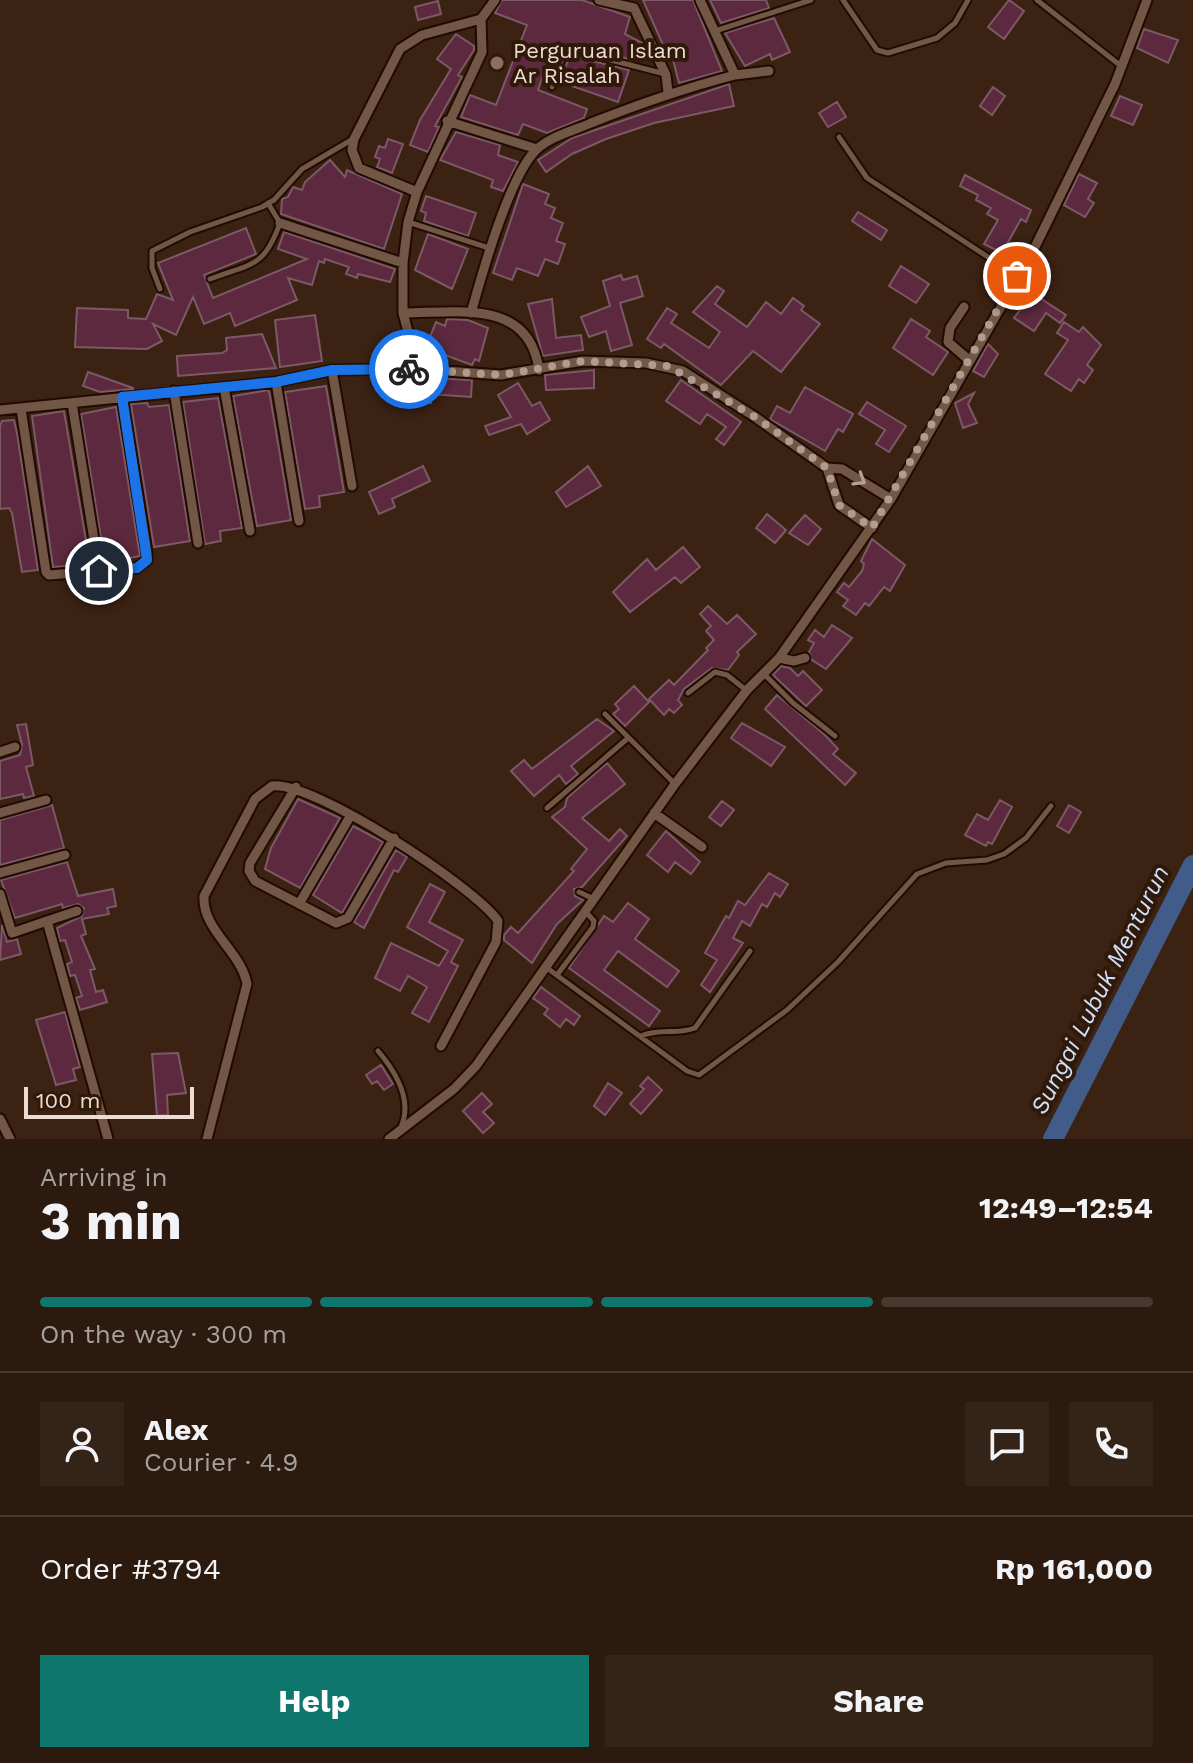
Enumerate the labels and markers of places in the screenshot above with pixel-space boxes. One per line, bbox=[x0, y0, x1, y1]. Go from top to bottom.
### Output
place label: Perguruan Islam Ar Risalah bbox=[513, 38, 687, 88]
marker: Perguruan Islam Ar Risalah bbox=[488, 54, 506, 72]
pin bbox=[983, 242, 1051, 310]
pin bbox=[65, 537, 133, 605]

